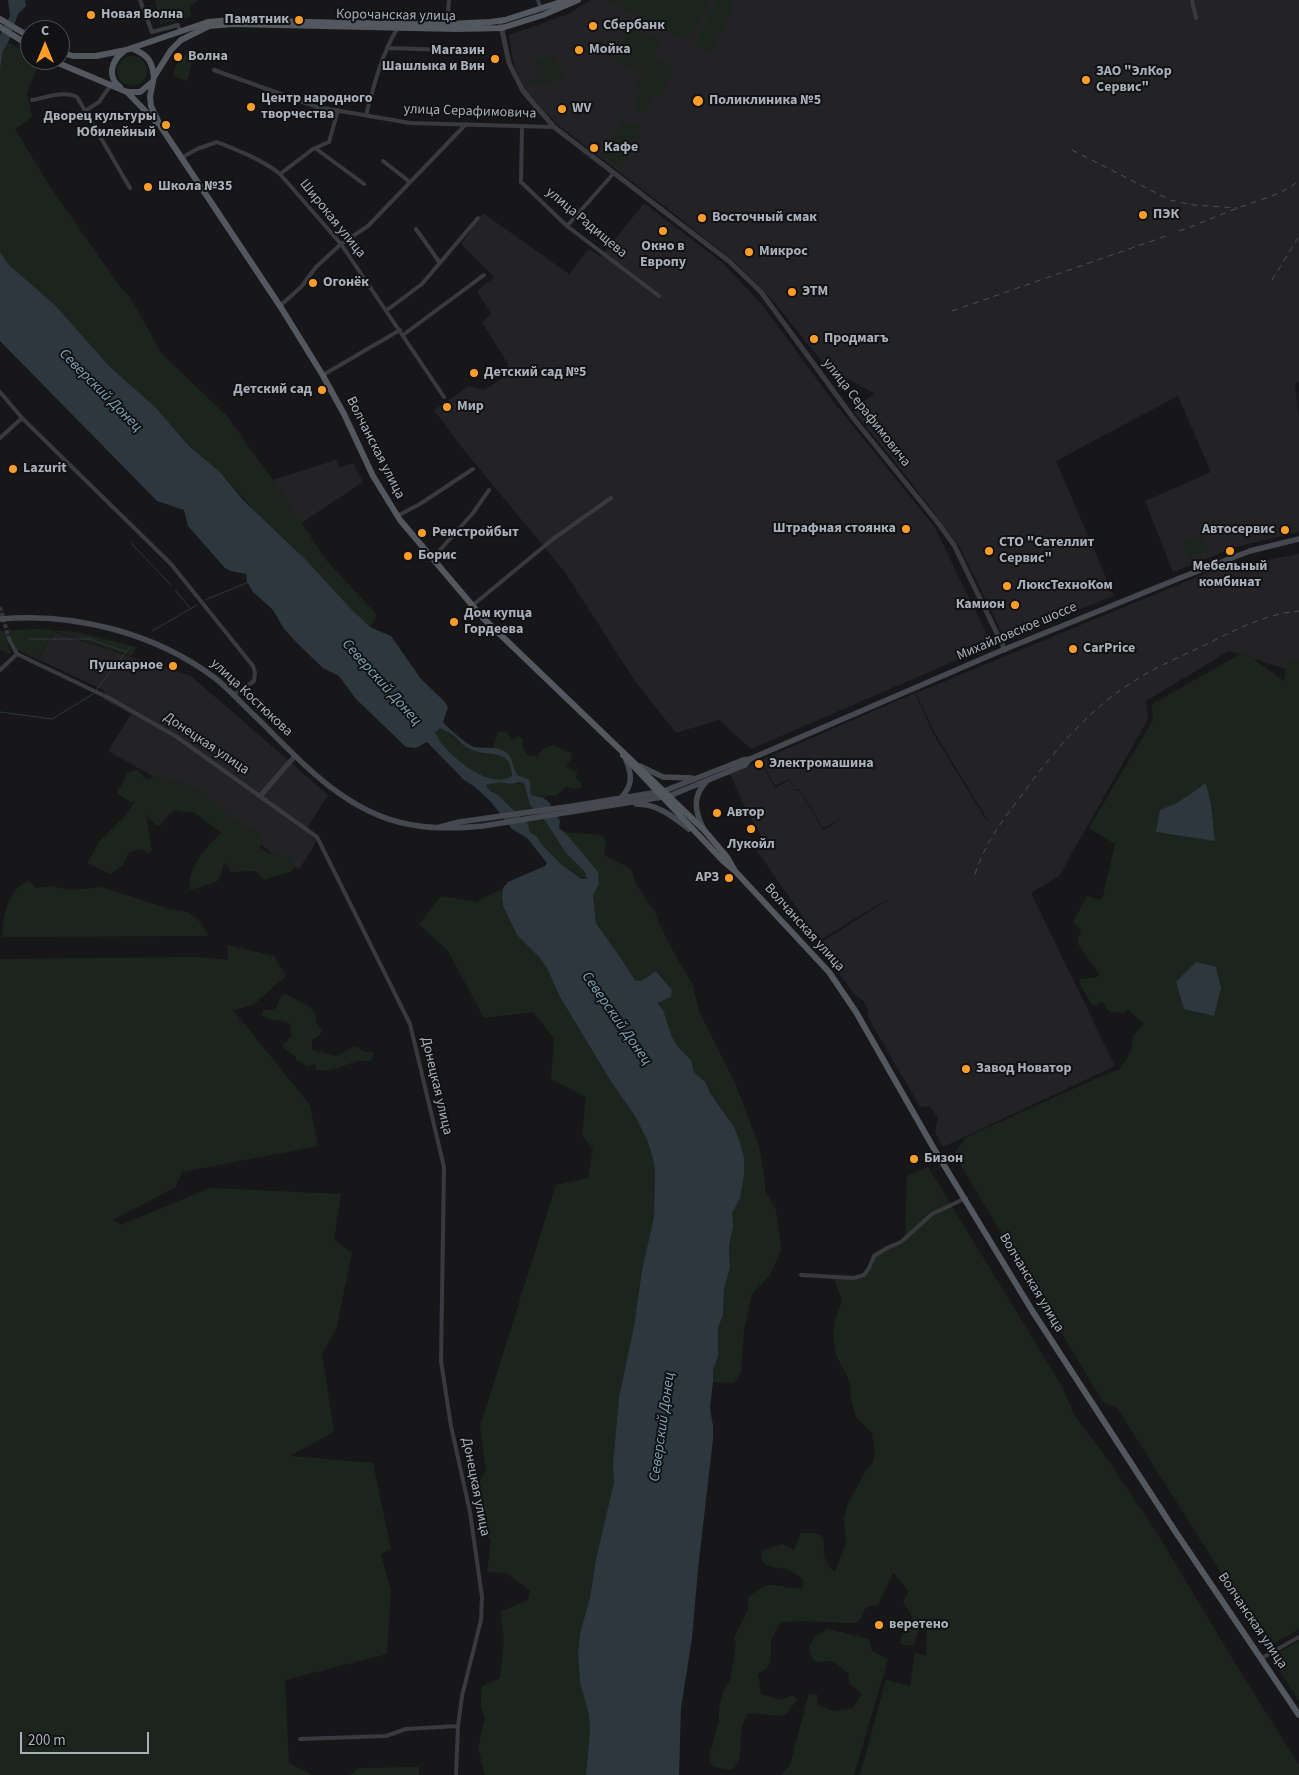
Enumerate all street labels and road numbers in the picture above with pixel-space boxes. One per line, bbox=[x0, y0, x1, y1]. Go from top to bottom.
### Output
street label: Корочанская улица bbox=[336, 7, 456, 25]
street label: улица Серафимовича bbox=[403, 101, 537, 123]
street label: Широкая улица bbox=[295, 176, 369, 262]
street label: улица Радищева bbox=[542, 184, 630, 262]
street label: улица Серафимовича bbox=[818, 355, 914, 471]
street label: Волчанская улица bbox=[342, 394, 408, 502]
street label: Михайловское шоссе bbox=[954, 599, 1080, 665]
street label: улица Костюкова bbox=[206, 656, 296, 740]
street label: Донецкая улица bbox=[160, 709, 252, 779]
street label: Волчанская улица bbox=[760, 881, 848, 975]
street label: Донецкая улица bbox=[417, 1035, 455, 1137]
street label: Волчанская улица bbox=[995, 1231, 1067, 1335]
street label: Донецкая улица bbox=[457, 1436, 493, 1538]
street label: Волчанская улица bbox=[1214, 1570, 1290, 1672]

